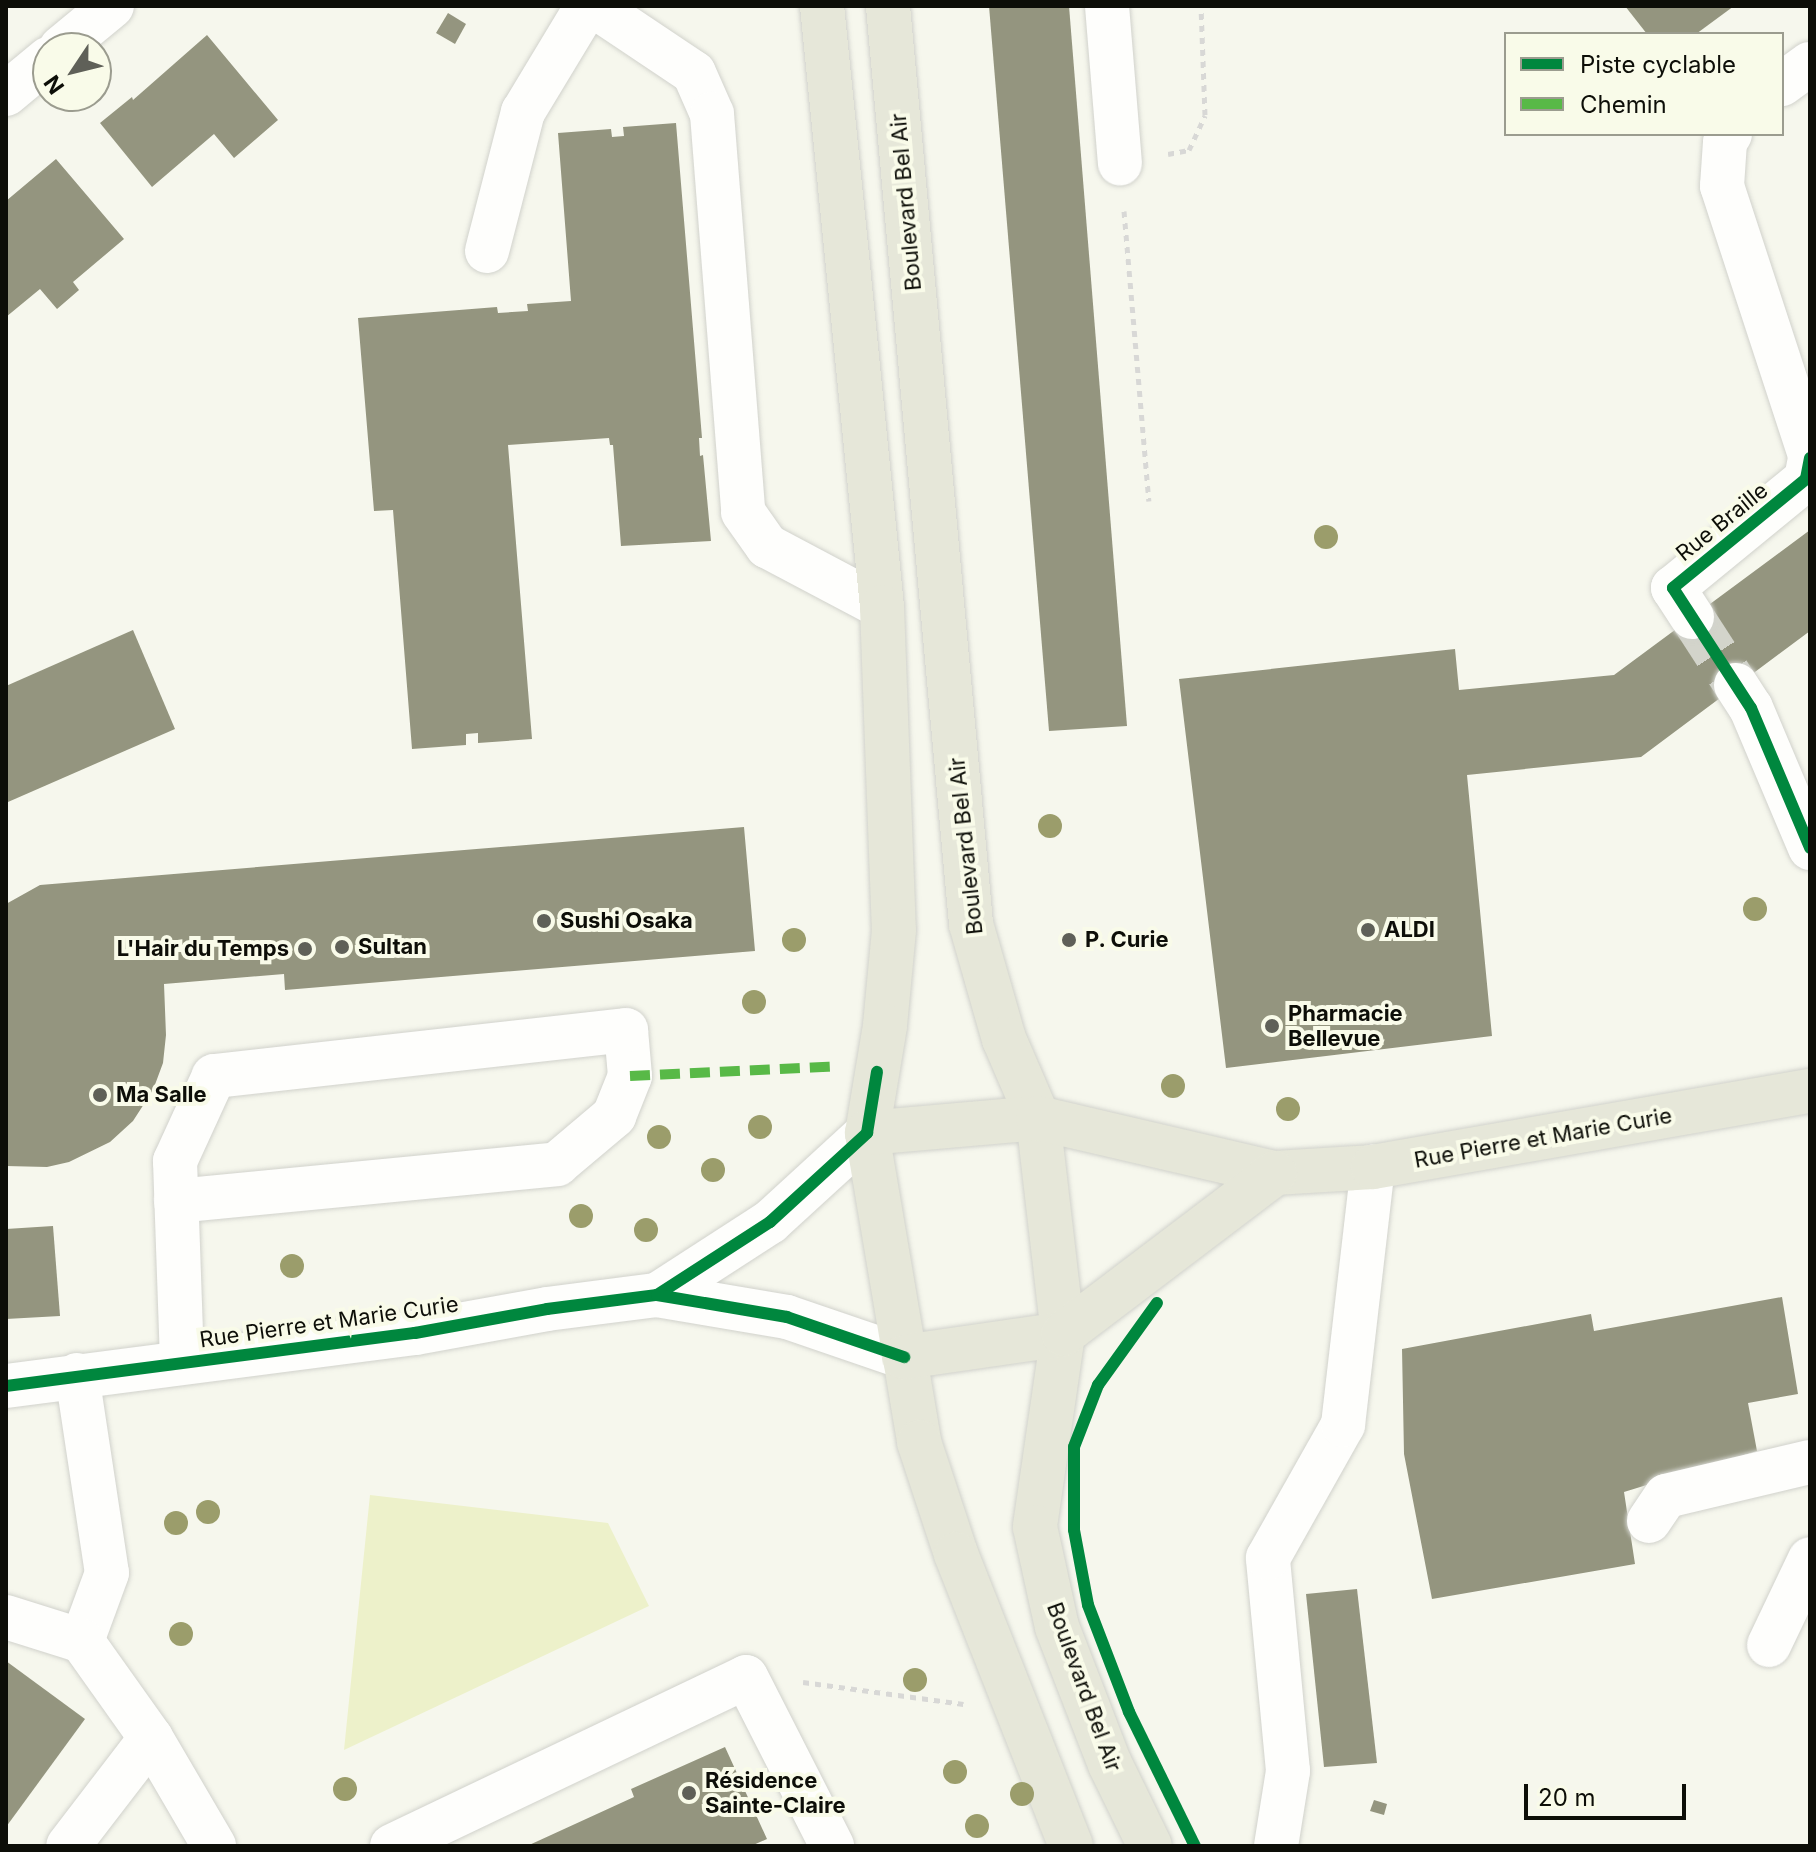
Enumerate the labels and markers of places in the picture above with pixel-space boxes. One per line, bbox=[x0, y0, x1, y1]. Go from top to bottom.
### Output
place label: Sushi Osaka bbox=[560, 908, 693, 934]
marker: Sushi Osaka bbox=[535, 912, 553, 930]
place label: ALDI bbox=[1384, 917, 1435, 943]
marker: ALDI bbox=[1359, 921, 1377, 939]
place label: P. Curie bbox=[1085, 927, 1169, 953]
marker: P. Curie bbox=[1060, 931, 1078, 949]
place label: Sultan bbox=[358, 934, 427, 960]
place label: L'Hair du Temps bbox=[117, 936, 289, 962]
marker: Sultan bbox=[333, 938, 351, 956]
marker: L'Hair du Temps bbox=[296, 940, 314, 958]
place label: Pharmacie Bellevue bbox=[1288, 1000, 1403, 1052]
marker: Pharmacie Bellevue bbox=[1263, 1017, 1281, 1035]
place label: Ma Salle bbox=[116, 1082, 207, 1108]
marker: Ma Salle bbox=[91, 1086, 109, 1104]
place label: Résidence Sainte-Claire bbox=[705, 1767, 846, 1818]
marker: Résidence Sainte-Claire bbox=[680, 1784, 698, 1802]

